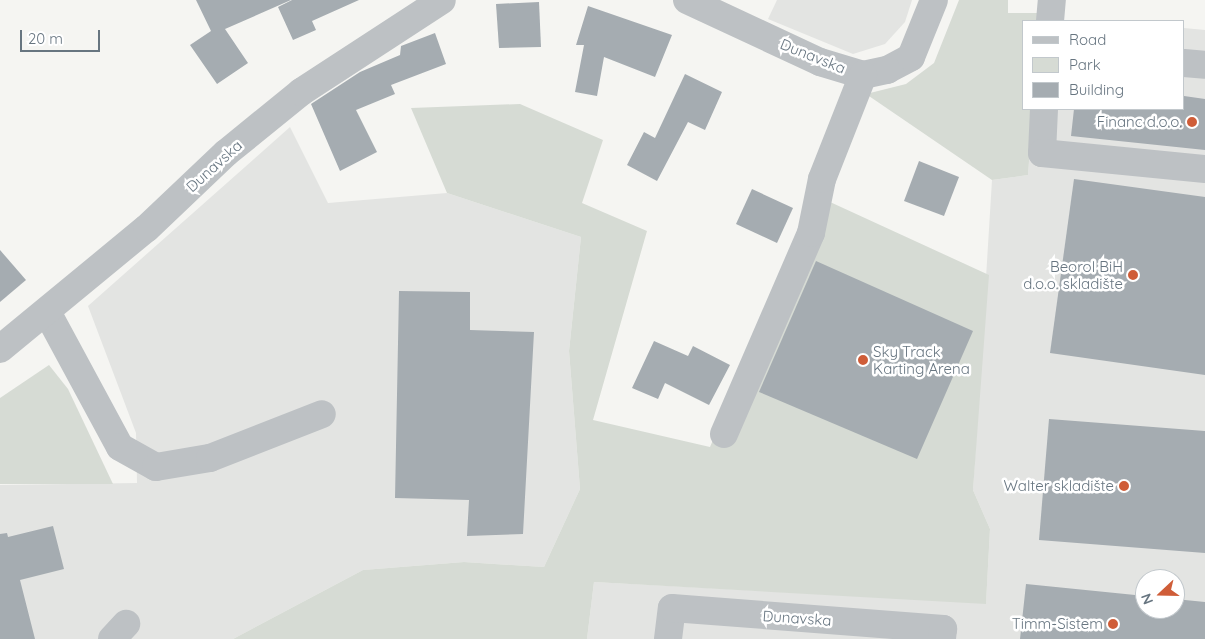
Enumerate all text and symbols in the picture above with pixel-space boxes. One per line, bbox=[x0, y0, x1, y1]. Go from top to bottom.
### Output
scale bar bbox=[22, 20, 102, 52]
legend bbox=[1022, 20, 1185, 110]
text: 20 m bbox=[28, 29, 63, 48]
text: Road bbox=[1069, 30, 1106, 49]
street label: Dunavska bbox=[778, 35, 848, 77]
text: Park bbox=[1069, 55, 1101, 74]
text: Building bbox=[1069, 80, 1124, 99]
place label: Financ d.o.o. bbox=[1097, 113, 1182, 131]
marker: Financ d.o.o. bbox=[1186, 116, 1198, 128]
street label: Dunavska bbox=[182, 136, 246, 196]
place label: Beorol BiH d.o.o. skladište bbox=[1023, 257, 1123, 292]
marker: Beorol BiH d.o.o. skladište bbox=[1127, 269, 1139, 281]
place label: Sky Track Karting Arena bbox=[873, 342, 970, 377]
marker: Sky Track Karting Arena bbox=[857, 354, 869, 366]
place label: Walter skladište bbox=[1003, 477, 1114, 495]
marker: Walter skladište bbox=[1118, 480, 1130, 492]
north arrow bbox=[1135, 569, 1185, 619]
text: N bbox=[1137, 591, 1157, 607]
street label: Dunavska bbox=[762, 607, 832, 629]
place label: Timm-Sistem bbox=[1012, 615, 1103, 633]
marker: Timm-Sistem bbox=[1107, 618, 1119, 630]

